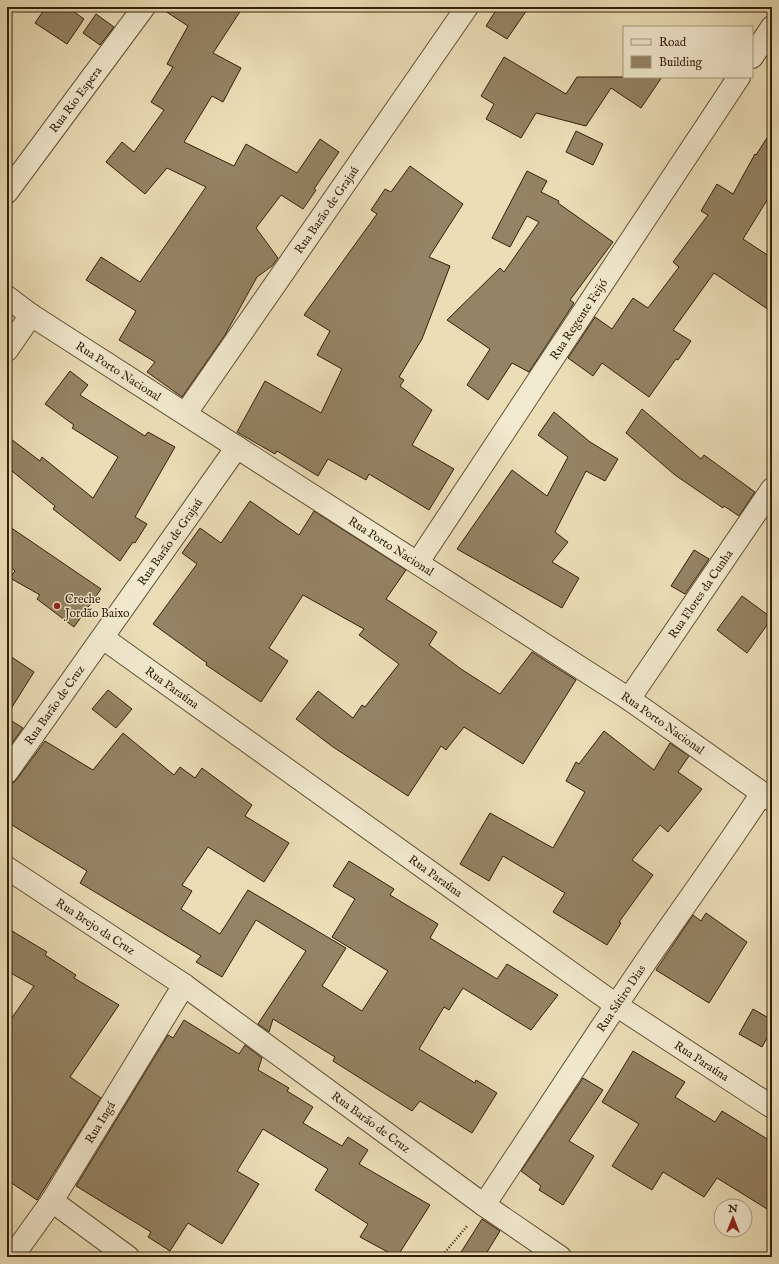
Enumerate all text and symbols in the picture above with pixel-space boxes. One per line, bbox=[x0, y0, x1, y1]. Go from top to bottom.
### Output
legend bbox=[623, 26, 753, 78]
text: Road bbox=[659, 35, 687, 50]
text: Building bbox=[659, 55, 703, 70]
street label: Rua Rio Espera bbox=[46, 63, 106, 136]
street label: Rua Barão de Grajaú bbox=[292, 164, 362, 257]
street label: Rua Regente Feijó bbox=[547, 276, 611, 363]
street label: Rua Porto Nacional bbox=[73, 339, 164, 405]
street label: Rua Barão de Grajaú bbox=[134, 496, 206, 588]
street label: Rua Porto Nacional bbox=[345, 514, 437, 580]
street label: Rua Flores da Cunha bbox=[665, 546, 737, 642]
place label: Creche Jordão Baixo bbox=[63, 592, 130, 622]
marker: Creche Jordão Baixo bbox=[52, 601, 62, 611]
street label: Rua Barão de Cruz bbox=[21, 662, 88, 748]
street label: Rua Paraúna bbox=[142, 664, 202, 713]
street label: Rua Porto Nacional bbox=[618, 689, 708, 758]
street label: Rua Paraúna bbox=[406, 852, 466, 901]
street label: Rua Brejo da Cruz bbox=[53, 895, 138, 959]
street label: Rua Sátiro Dias bbox=[594, 962, 649, 1035]
street label: Rua Paraúna bbox=[671, 1038, 732, 1085]
street label: Rua Barão de Cruz bbox=[328, 1089, 413, 1157]
street label: Rua Ingá bbox=[82, 1098, 119, 1146]
north arrow bbox=[713, 1198, 753, 1238]
text: N bbox=[727, 1202, 738, 1216]

